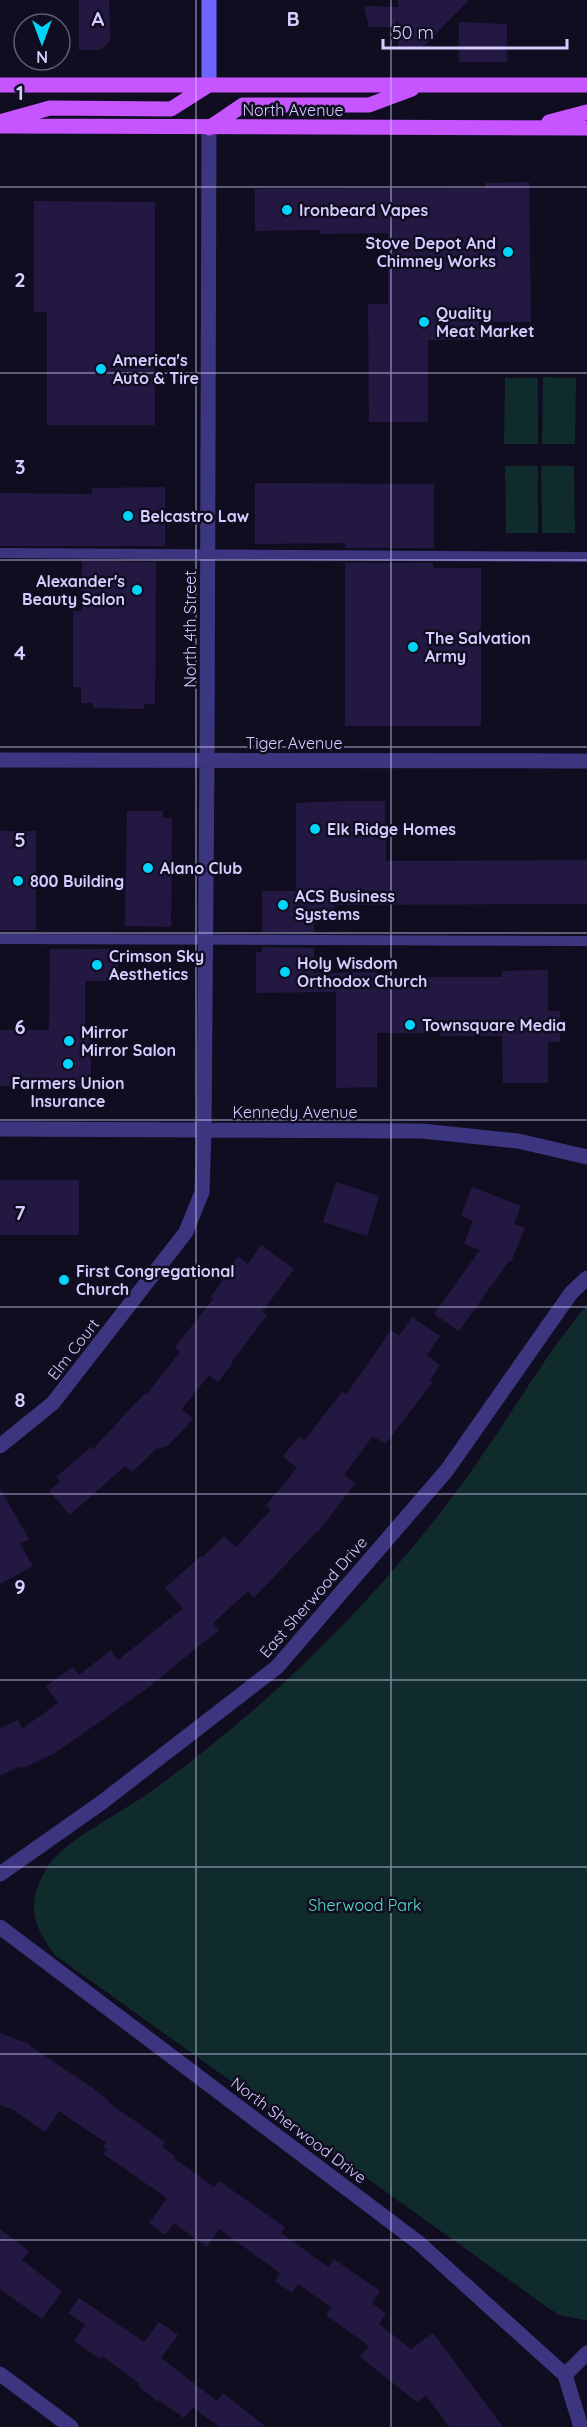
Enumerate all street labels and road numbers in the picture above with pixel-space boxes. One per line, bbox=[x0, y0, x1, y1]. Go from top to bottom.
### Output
street label: North Avenue bbox=[242, 100, 344, 120]
street label: North 4th Street bbox=[180, 570, 200, 688]
street label: Tiger Avenue bbox=[245, 733, 343, 753]
street label: Kennedy Avenue bbox=[233, 1102, 357, 1122]
street label: Elm Court bbox=[43, 1314, 103, 1384]
street label: East Sherwood Drive bbox=[255, 1532, 371, 1662]
street label: North Sherwood Drive bbox=[227, 2073, 371, 2187]

